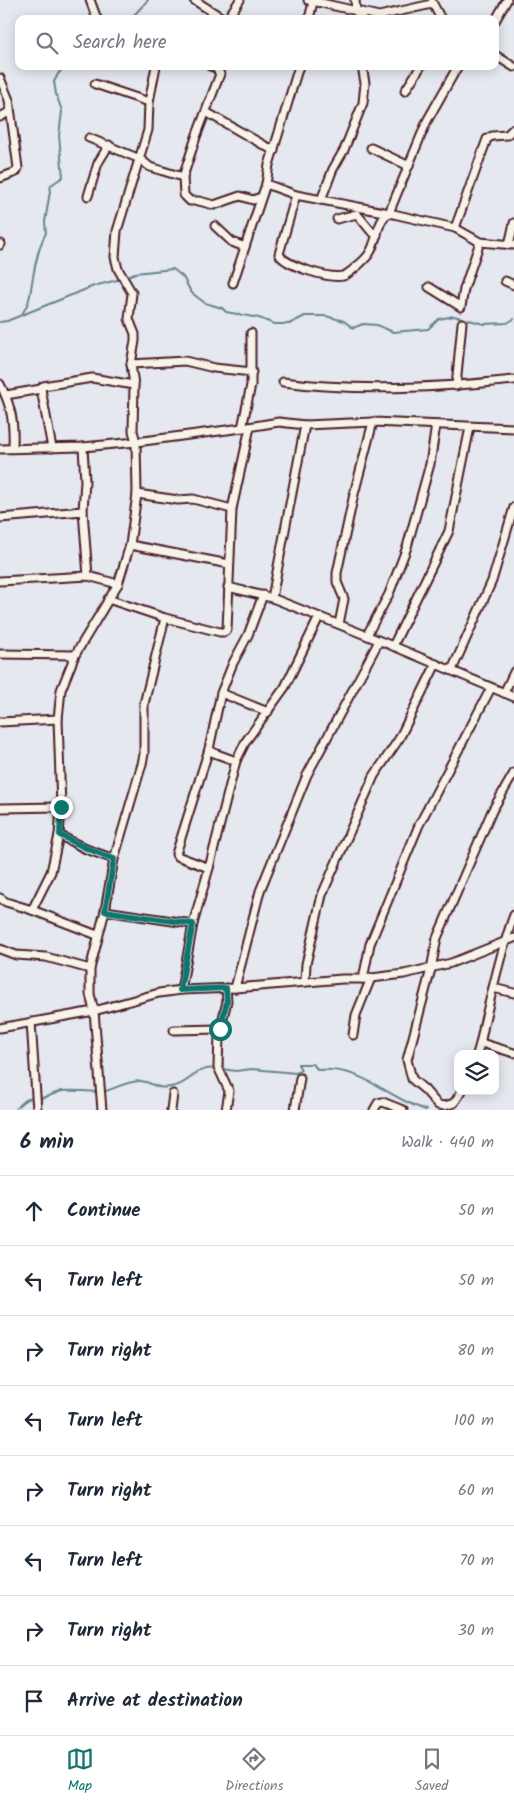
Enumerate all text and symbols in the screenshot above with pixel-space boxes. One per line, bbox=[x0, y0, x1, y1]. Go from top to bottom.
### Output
search box bbox=[15, 15, 499, 70]
text: Search here bbox=[73, 28, 167, 58]
icon: search bbox=[33, 29, 61, 57]
route end bbox=[50, 796, 73, 819]
route start bbox=[209, 1018, 232, 1041]
map controls bbox=[454, 1050, 499, 1095]
button: layers bbox=[454, 1050, 499, 1095]
text: 6 min bbox=[20, 1126, 74, 1159]
text: Walk · 440 m bbox=[401, 1130, 494, 1155]
text: Continue bbox=[67, 1196, 140, 1226]
icon: ahead bbox=[20, 1197, 48, 1225]
text: 50 m bbox=[458, 1198, 494, 1223]
text: Turn left bbox=[67, 1266, 142, 1296]
icon: left bbox=[20, 1267, 48, 1295]
text: 50 m bbox=[458, 1268, 494, 1293]
text: Turn right bbox=[67, 1336, 152, 1366]
icon: right bbox=[20, 1337, 48, 1365]
text: 80 m bbox=[457, 1338, 494, 1363]
text: Turn left bbox=[67, 1406, 142, 1436]
icon: left bbox=[20, 1407, 48, 1435]
text: 100 m bbox=[454, 1408, 494, 1433]
text: Turn right bbox=[67, 1476, 152, 1506]
icon: right bbox=[20, 1477, 48, 1505]
text: 60 m bbox=[458, 1478, 494, 1503]
text: Turn left bbox=[67, 1546, 142, 1576]
icon: left bbox=[20, 1547, 48, 1575]
text: 70 m bbox=[459, 1548, 494, 1573]
text: Turn right bbox=[67, 1616, 152, 1646]
icon: right bbox=[20, 1617, 48, 1645]
text: 30 m bbox=[458, 1618, 494, 1643]
text: Arrive at destination bbox=[67, 1686, 243, 1716]
icon: arrive bbox=[20, 1687, 48, 1715]
tab: Map bbox=[66, 1745, 94, 1797]
tab: Directions bbox=[225, 1745, 283, 1797]
tab: Saved bbox=[415, 1745, 448, 1797]

